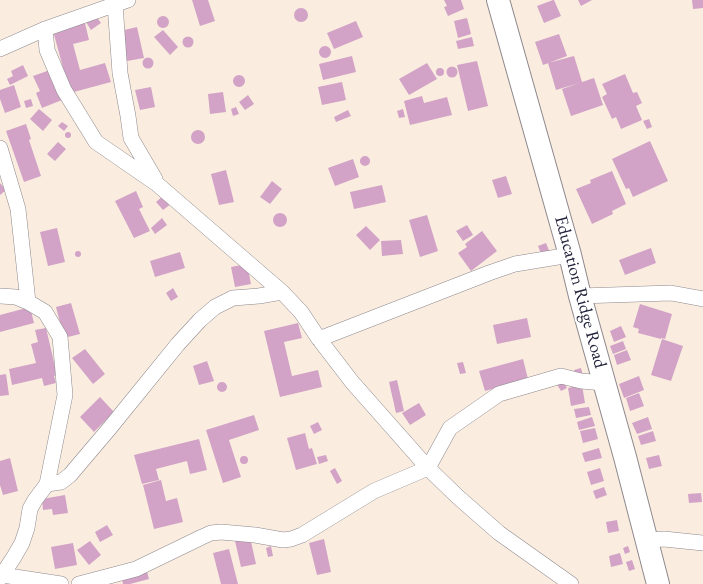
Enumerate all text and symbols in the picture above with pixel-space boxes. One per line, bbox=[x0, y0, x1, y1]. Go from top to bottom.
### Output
street label: Education Ridge Road bbox=[549, 213, 611, 371]

